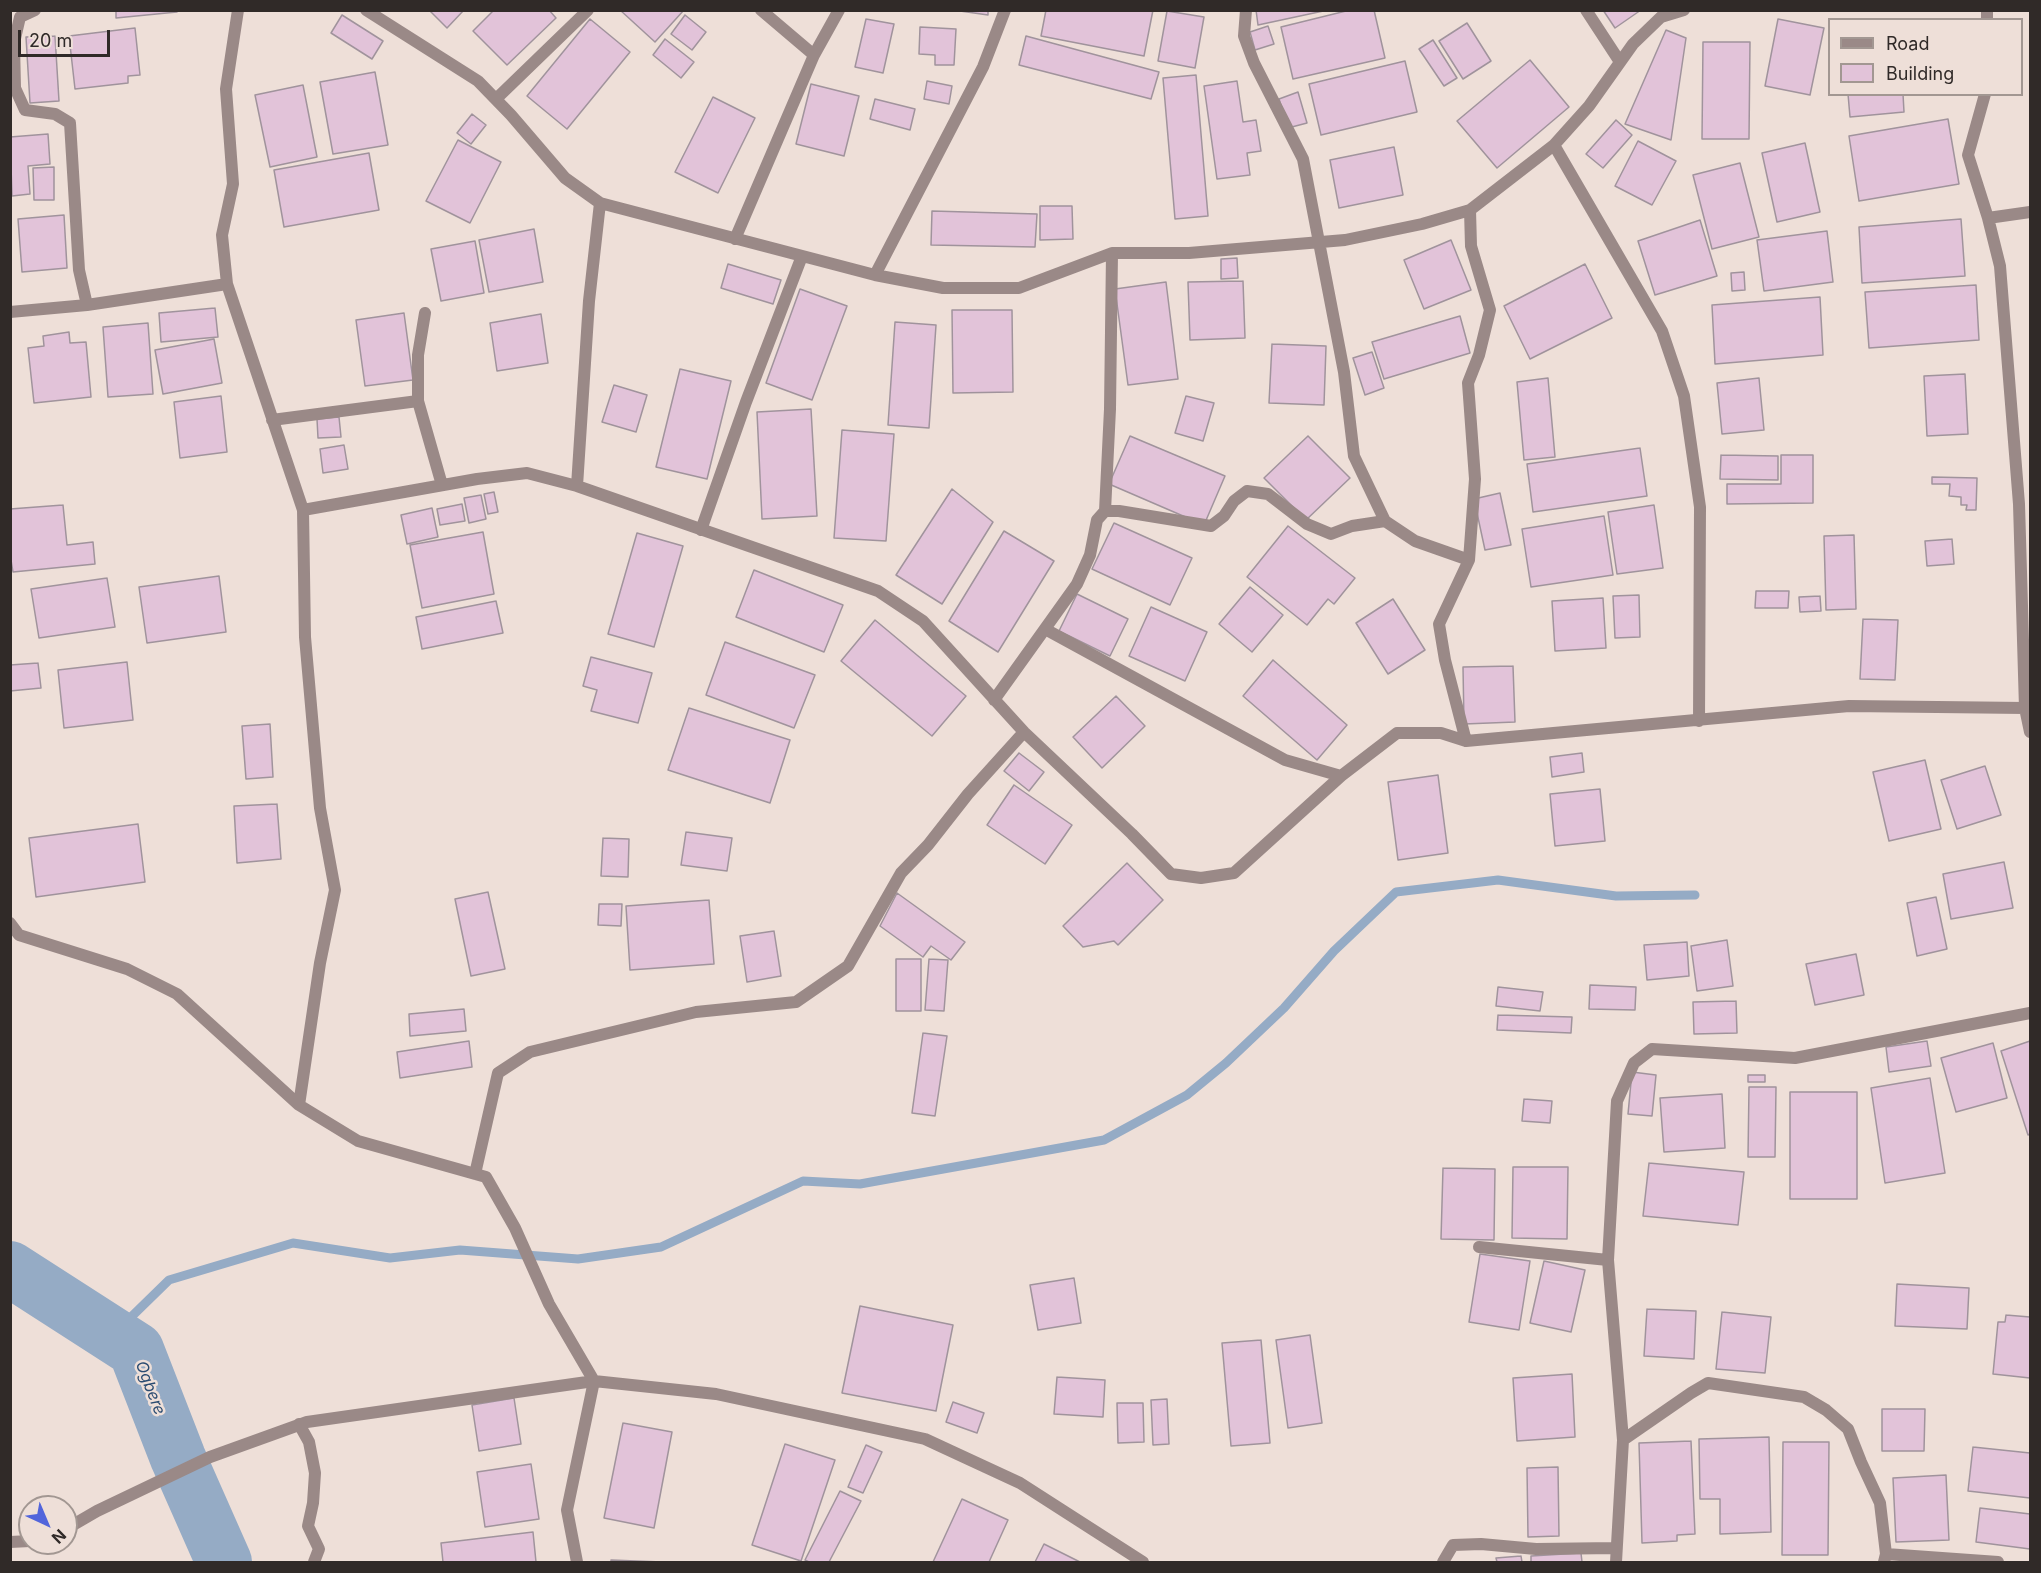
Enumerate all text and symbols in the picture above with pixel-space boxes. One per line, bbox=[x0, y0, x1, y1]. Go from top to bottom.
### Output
scale bar bbox=[21, 18, 112, 56]
legend bbox=[1828, 18, 2023, 96]
text: 20 m bbox=[29, 30, 72, 51]
text: Road bbox=[1886, 33, 1929, 54]
text: Building bbox=[1886, 63, 1954, 84]
water label: Ogbere bbox=[131, 1358, 169, 1418]
north arrow bbox=[18, 1495, 78, 1555]
text: N bbox=[48, 1525, 70, 1548]

